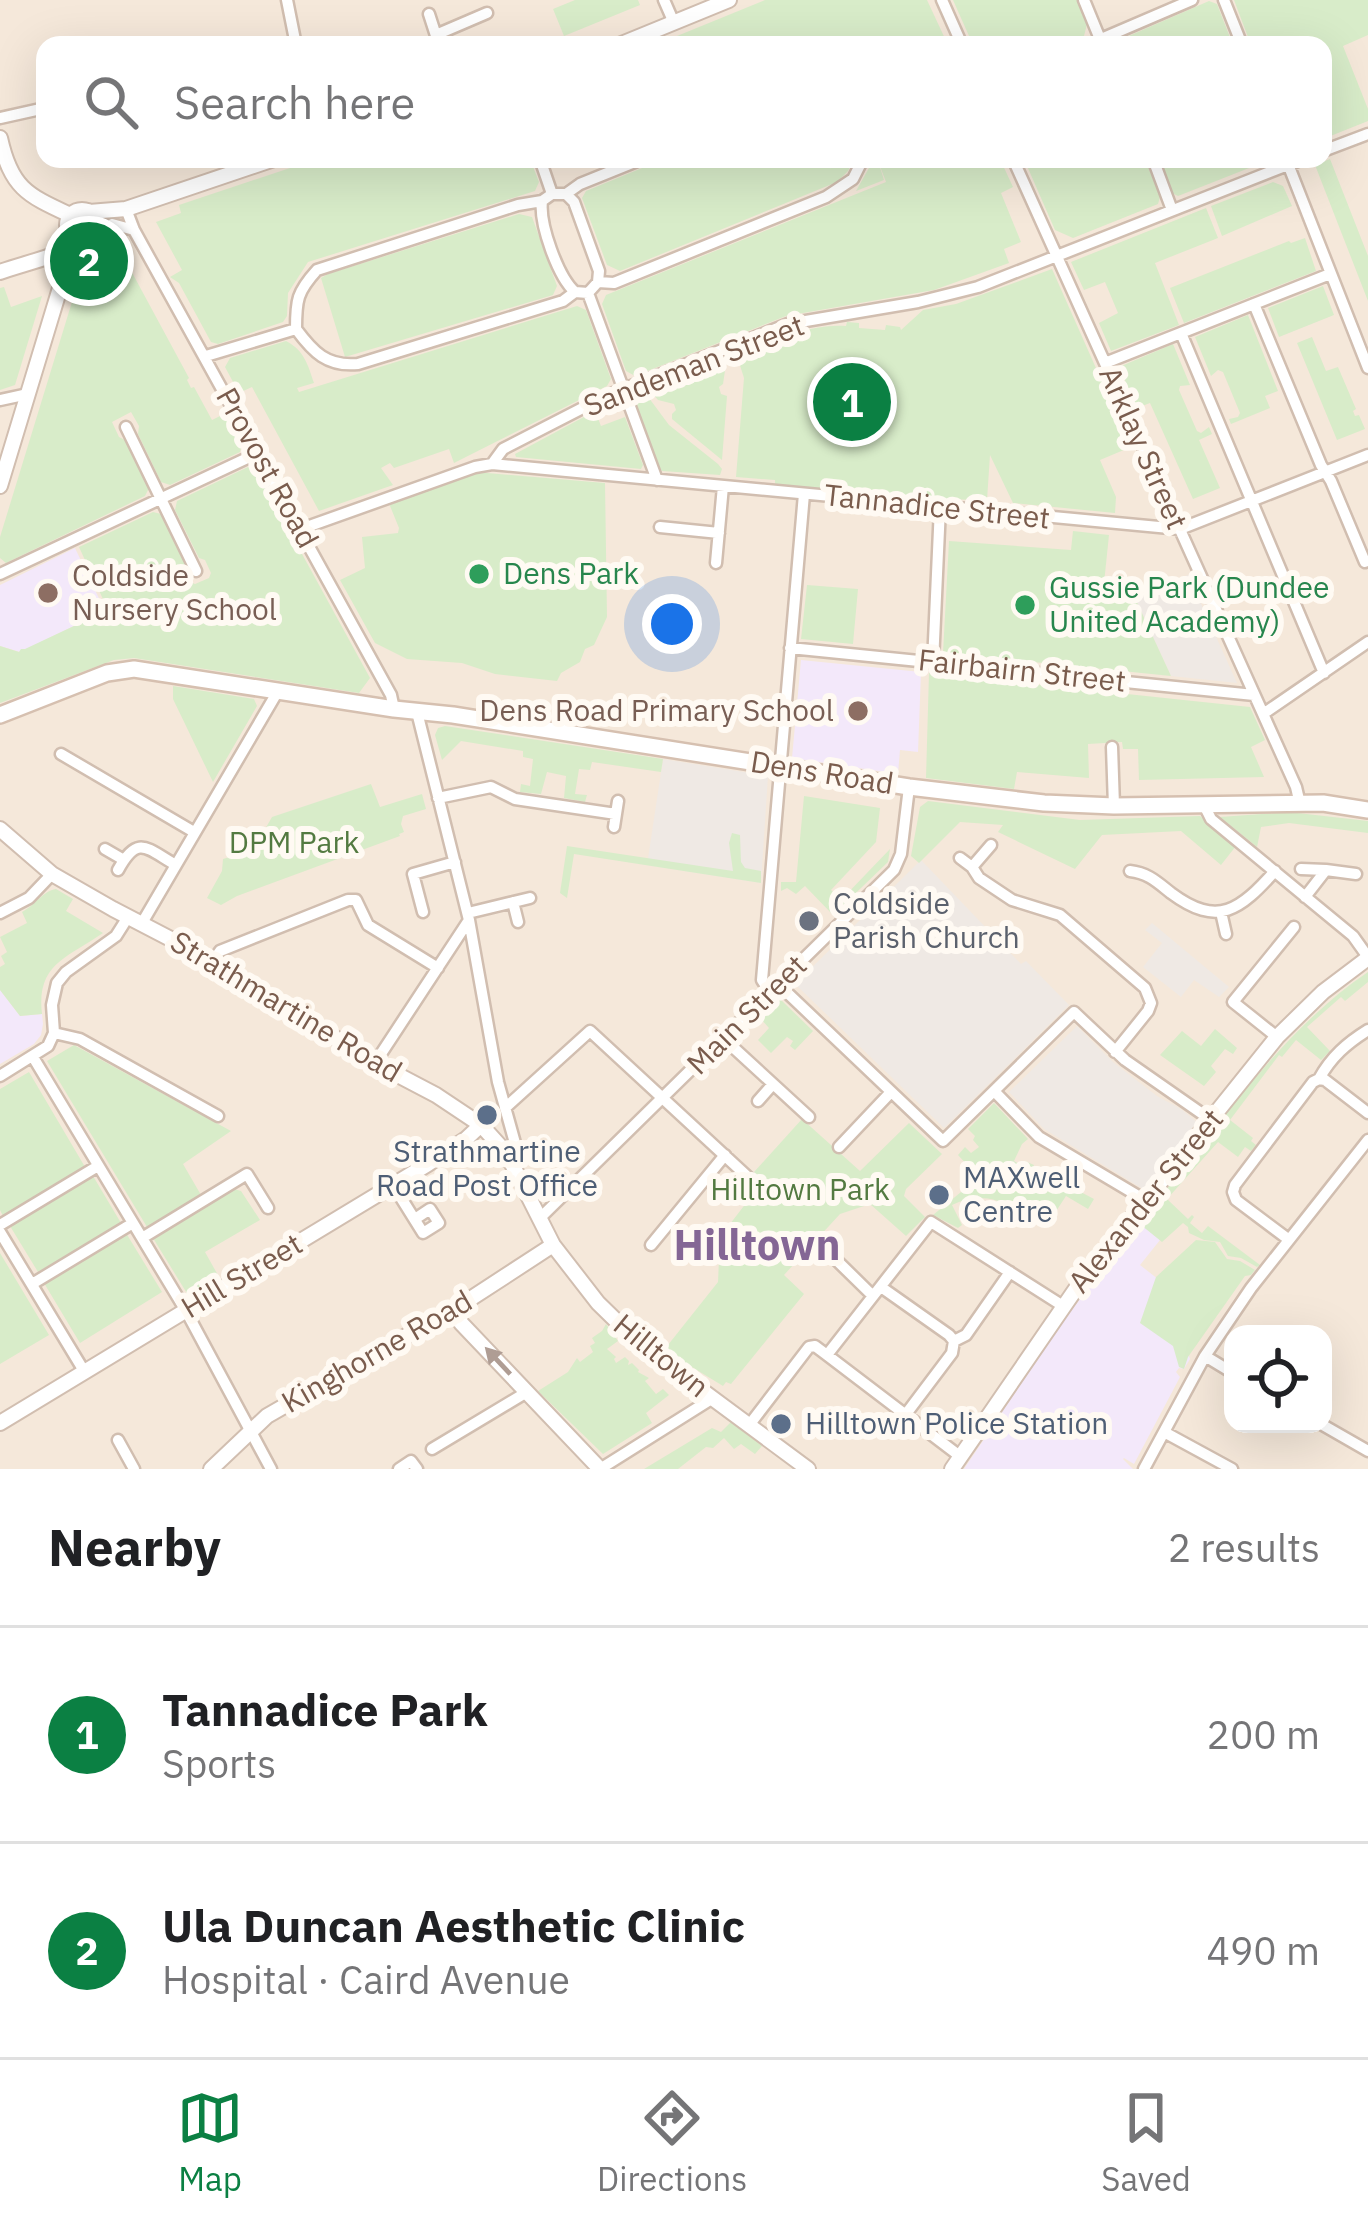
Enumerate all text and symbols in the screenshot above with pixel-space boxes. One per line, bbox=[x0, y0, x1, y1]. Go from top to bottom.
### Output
search box bbox=[36, 36, 1332, 168]
icon: search bbox=[78, 69, 144, 135]
text: Search here bbox=[174, 73, 415, 131]
pin: 2 bbox=[50, 216, 128, 306]
street label: Sandeman Street bbox=[578, 305, 809, 425]
pin: 1 bbox=[813, 357, 891, 447]
street label: Arklay Street bbox=[1091, 360, 1198, 535]
street label: Provost Road bbox=[208, 380, 328, 554]
street label: Tannadice Street bbox=[822, 474, 1052, 537]
place label: Dens Park bbox=[503, 553, 639, 592]
place label: Coldside Nursery School bbox=[72, 555, 277, 628]
marker: Dens Park bbox=[466, 561, 492, 587]
place label: Gussie Park (Dundee United Academy) bbox=[1049, 567, 1329, 640]
marker: Coldside Nursery School bbox=[35, 580, 61, 606]
marker: Gussie Park (Dundee United Academy) bbox=[1012, 592, 1038, 618]
your location bbox=[642, 594, 702, 654]
street label: Fairbairn Street bbox=[916, 639, 1128, 700]
place label: Dens Road Primary School bbox=[479, 690, 834, 729]
marker: Dens Road Primary School bbox=[845, 698, 871, 724]
street label: Dens Road bbox=[748, 741, 897, 802]
park label: DPM Park bbox=[229, 822, 359, 861]
place label: Coldside Parish Church bbox=[833, 883, 1020, 956]
marker: Coldside Parish Church bbox=[796, 908, 822, 934]
street label: Strathmartine Road bbox=[164, 921, 410, 1090]
street label: Main Street bbox=[678, 946, 814, 1082]
street label: Alexander Street bbox=[1059, 1100, 1231, 1300]
marker: Strathmartine Road Post Office bbox=[474, 1102, 500, 1128]
place label: Strathmartine Road Post Office bbox=[376, 1131, 598, 1204]
place label: MAXwell Centre bbox=[963, 1157, 1080, 1230]
park label: Hilltown Park bbox=[710, 1169, 890, 1208]
marker: MAXwell Centre bbox=[926, 1182, 952, 1208]
district label: Hilltown bbox=[674, 1217, 840, 1272]
street label: Hill Street bbox=[174, 1223, 309, 1326]
street label: Kinghorne Road bbox=[274, 1280, 479, 1421]
street label: Hilltown bbox=[606, 1304, 718, 1405]
map controls bbox=[1224, 1325, 1332, 1433]
button: locate bbox=[1224, 1325, 1332, 1433]
one-way arrow bbox=[484, 1347, 512, 1376]
place label: Hilltown Police Station bbox=[805, 1403, 1108, 1442]
marker: Hilltown Police Station bbox=[768, 1411, 794, 1437]
text: Nearby bbox=[48, 1514, 221, 1580]
text: 2 results bbox=[1168, 1522, 1320, 1573]
text: Tannadice Park bbox=[162, 1680, 488, 1738]
text: 1 bbox=[75, 1709, 99, 1760]
text: 200 m bbox=[1207, 1709, 1320, 1760]
text: Sports bbox=[162, 1738, 276, 1789]
text: Ula Duncan Aesthetic Clinic bbox=[162, 1896, 745, 1954]
text: 2 bbox=[75, 1925, 99, 1976]
text: 490 m bbox=[1207, 1925, 1320, 1976]
text: Hospital · Caird Avenue bbox=[162, 1954, 570, 2005]
tab: Map bbox=[177, 2085, 243, 2200]
tab: Directions bbox=[597, 2085, 747, 2200]
tab: Saved bbox=[1101, 2085, 1191, 2200]

